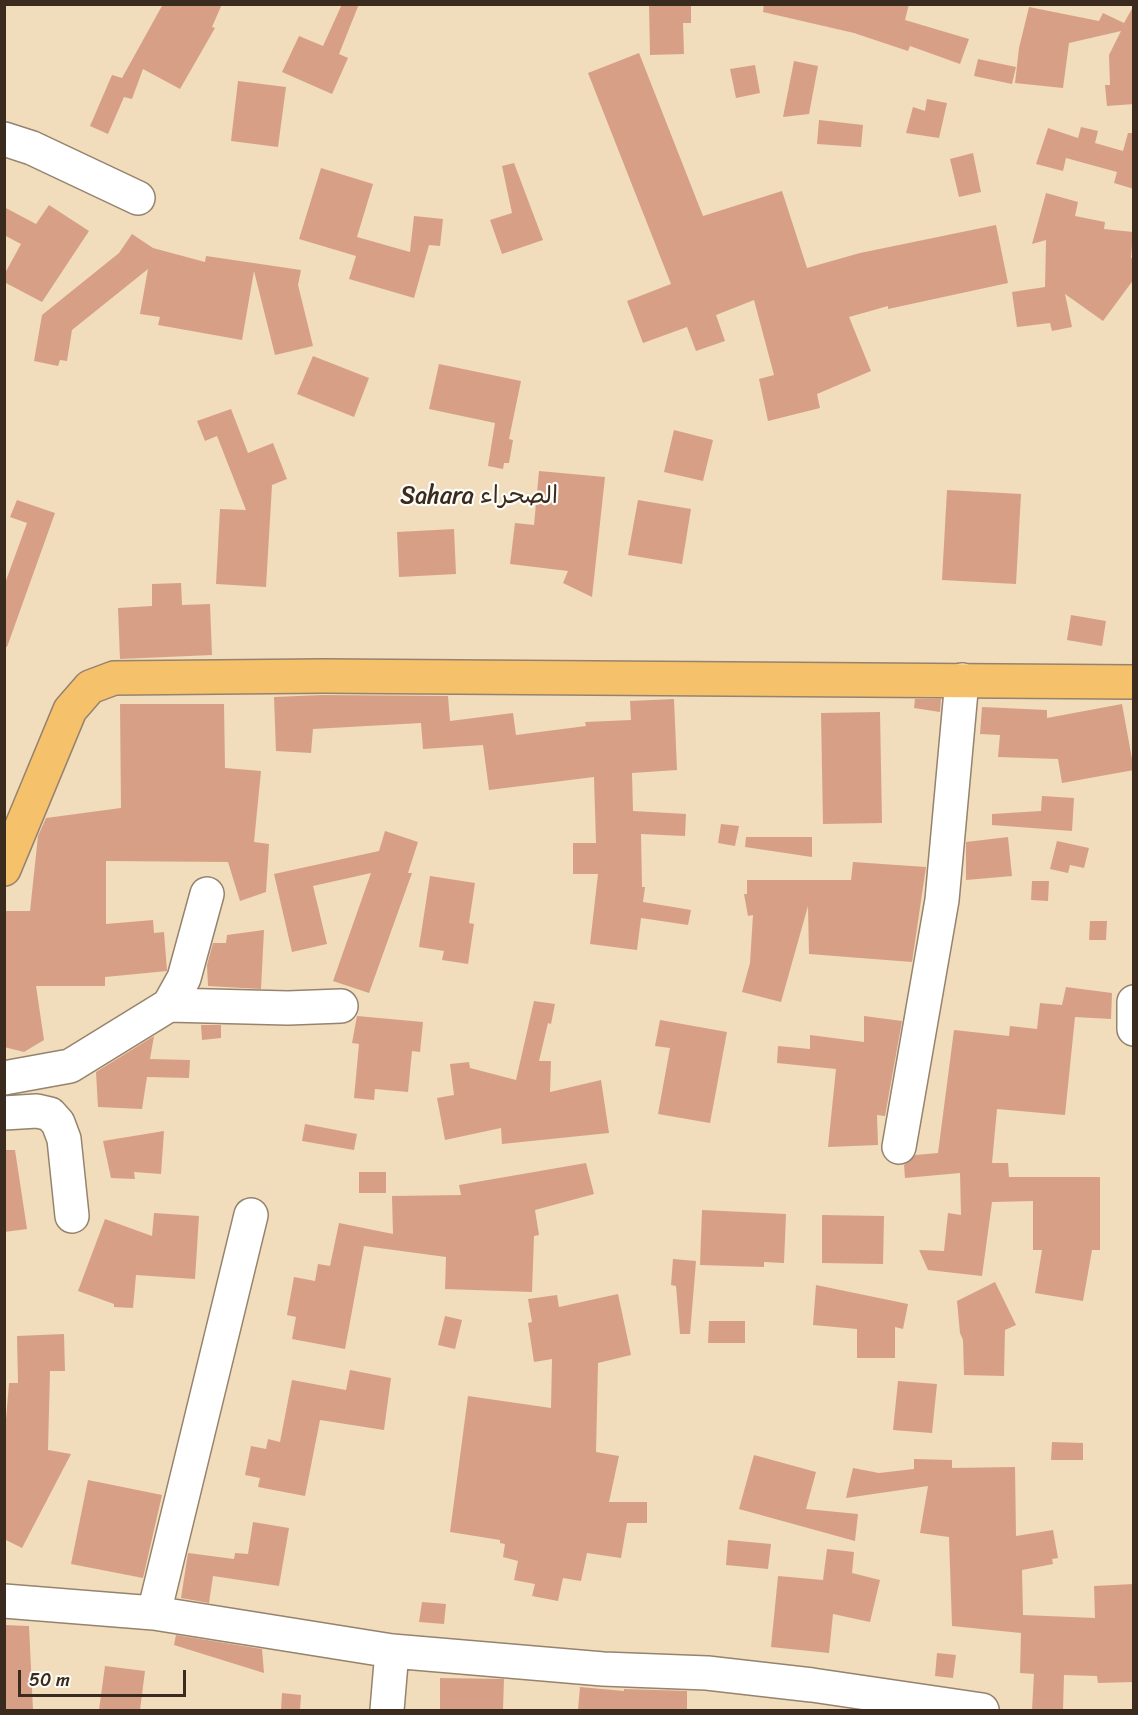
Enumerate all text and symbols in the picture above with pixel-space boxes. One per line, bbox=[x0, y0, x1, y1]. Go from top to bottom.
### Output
district label: Sahara الصحراء bbox=[400, 483, 558, 511]
scale bar bbox=[21, 1658, 189, 1696]
text: 50 m bbox=[29, 1664, 70, 1696]

